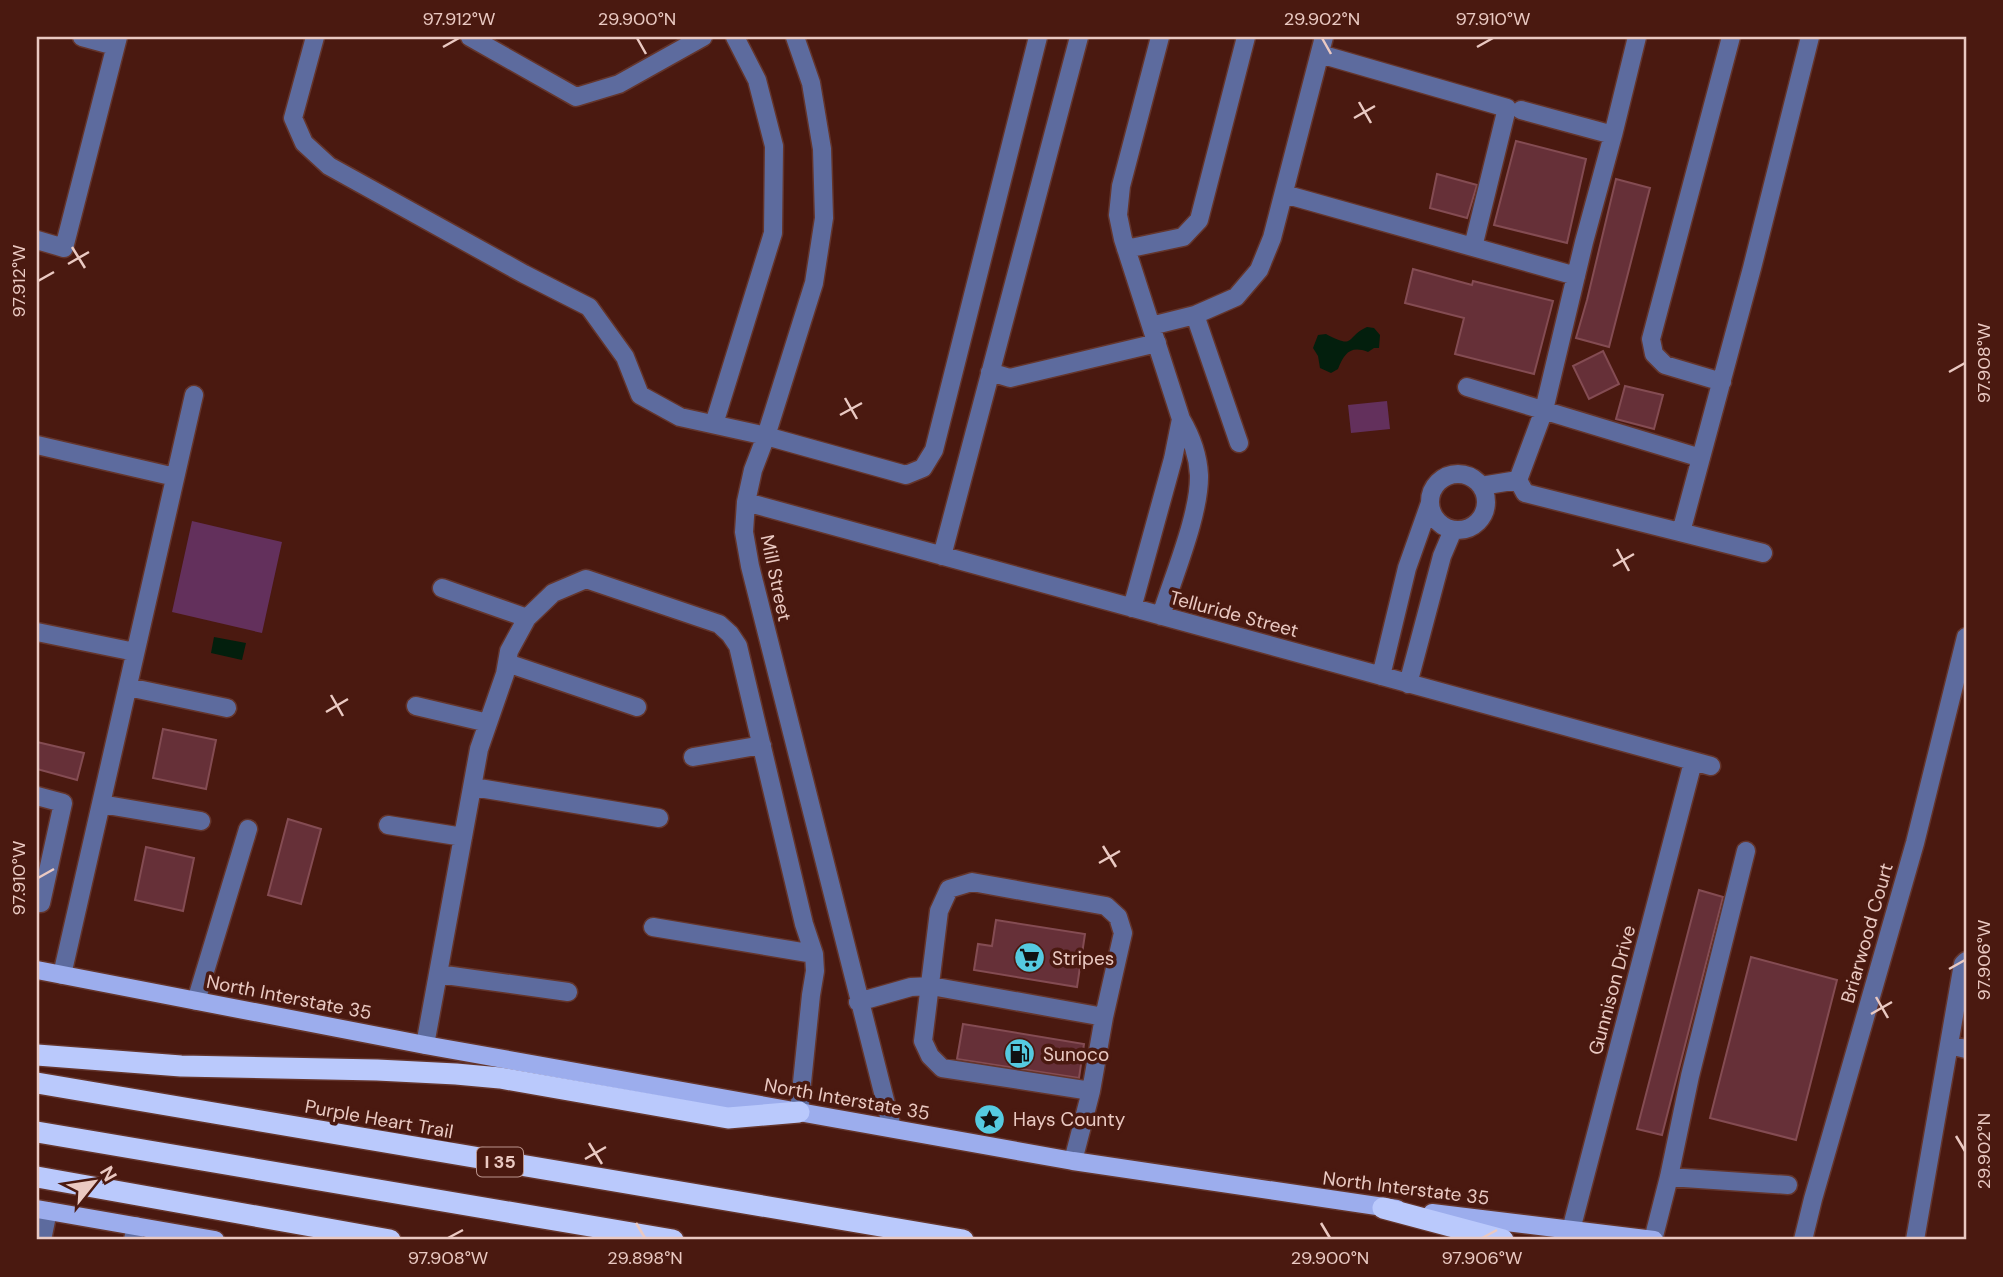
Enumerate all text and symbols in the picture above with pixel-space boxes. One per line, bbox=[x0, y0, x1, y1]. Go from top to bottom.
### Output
text: 97.912°W bbox=[423, 7, 495, 31]
text: 29.900°N bbox=[598, 7, 676, 31]
text: 29.902°N bbox=[1284, 7, 1360, 31]
text: 97.910°W bbox=[1456, 7, 1530, 31]
text: 97.912°W bbox=[7, 245, 31, 317]
text: 97.908°W bbox=[1972, 323, 1996, 403]
street label: Mill Street bbox=[755, 532, 797, 624]
street label: Telluride Street bbox=[1167, 585, 1301, 643]
text: 97.910°W bbox=[7, 841, 31, 915]
street label: Briarwood Court bbox=[1835, 860, 1899, 1006]
text: 97.906°W bbox=[1972, 920, 1996, 1000]
street label: Gunnison Drive bbox=[1583, 922, 1641, 1058]
supermarket icon: Stripes bbox=[1012, 941, 1046, 975]
place label: Stripes bbox=[1052, 946, 1114, 971]
street label: North Interstate 35 bbox=[204, 969, 374, 1025]
fuel station icon: Sunoco bbox=[1003, 1037, 1037, 1071]
place label: Sunoco bbox=[1043, 1042, 1109, 1067]
street label: North Interstate 35 bbox=[762, 1072, 932, 1126]
street label: Purple Heart Trail bbox=[303, 1094, 455, 1144]
place icon: Hays County bbox=[973, 1102, 1007, 1136]
place label: Hays County bbox=[1013, 1107, 1126, 1132]
text: 29.902°N bbox=[1972, 1113, 1996, 1189]
north arrow bbox=[60, 1148, 130, 1218]
road number: I 35 bbox=[477, 1148, 523, 1176]
text: N bbox=[94, 1161, 123, 1186]
street label: North Interstate 35 bbox=[1321, 1165, 1491, 1211]
text: 97.908°W bbox=[408, 1246, 488, 1270]
text: 29.898°N bbox=[607, 1246, 683, 1270]
text: 29.900°N bbox=[1291, 1246, 1369, 1270]
text: 97.906°W bbox=[1442, 1246, 1522, 1270]

